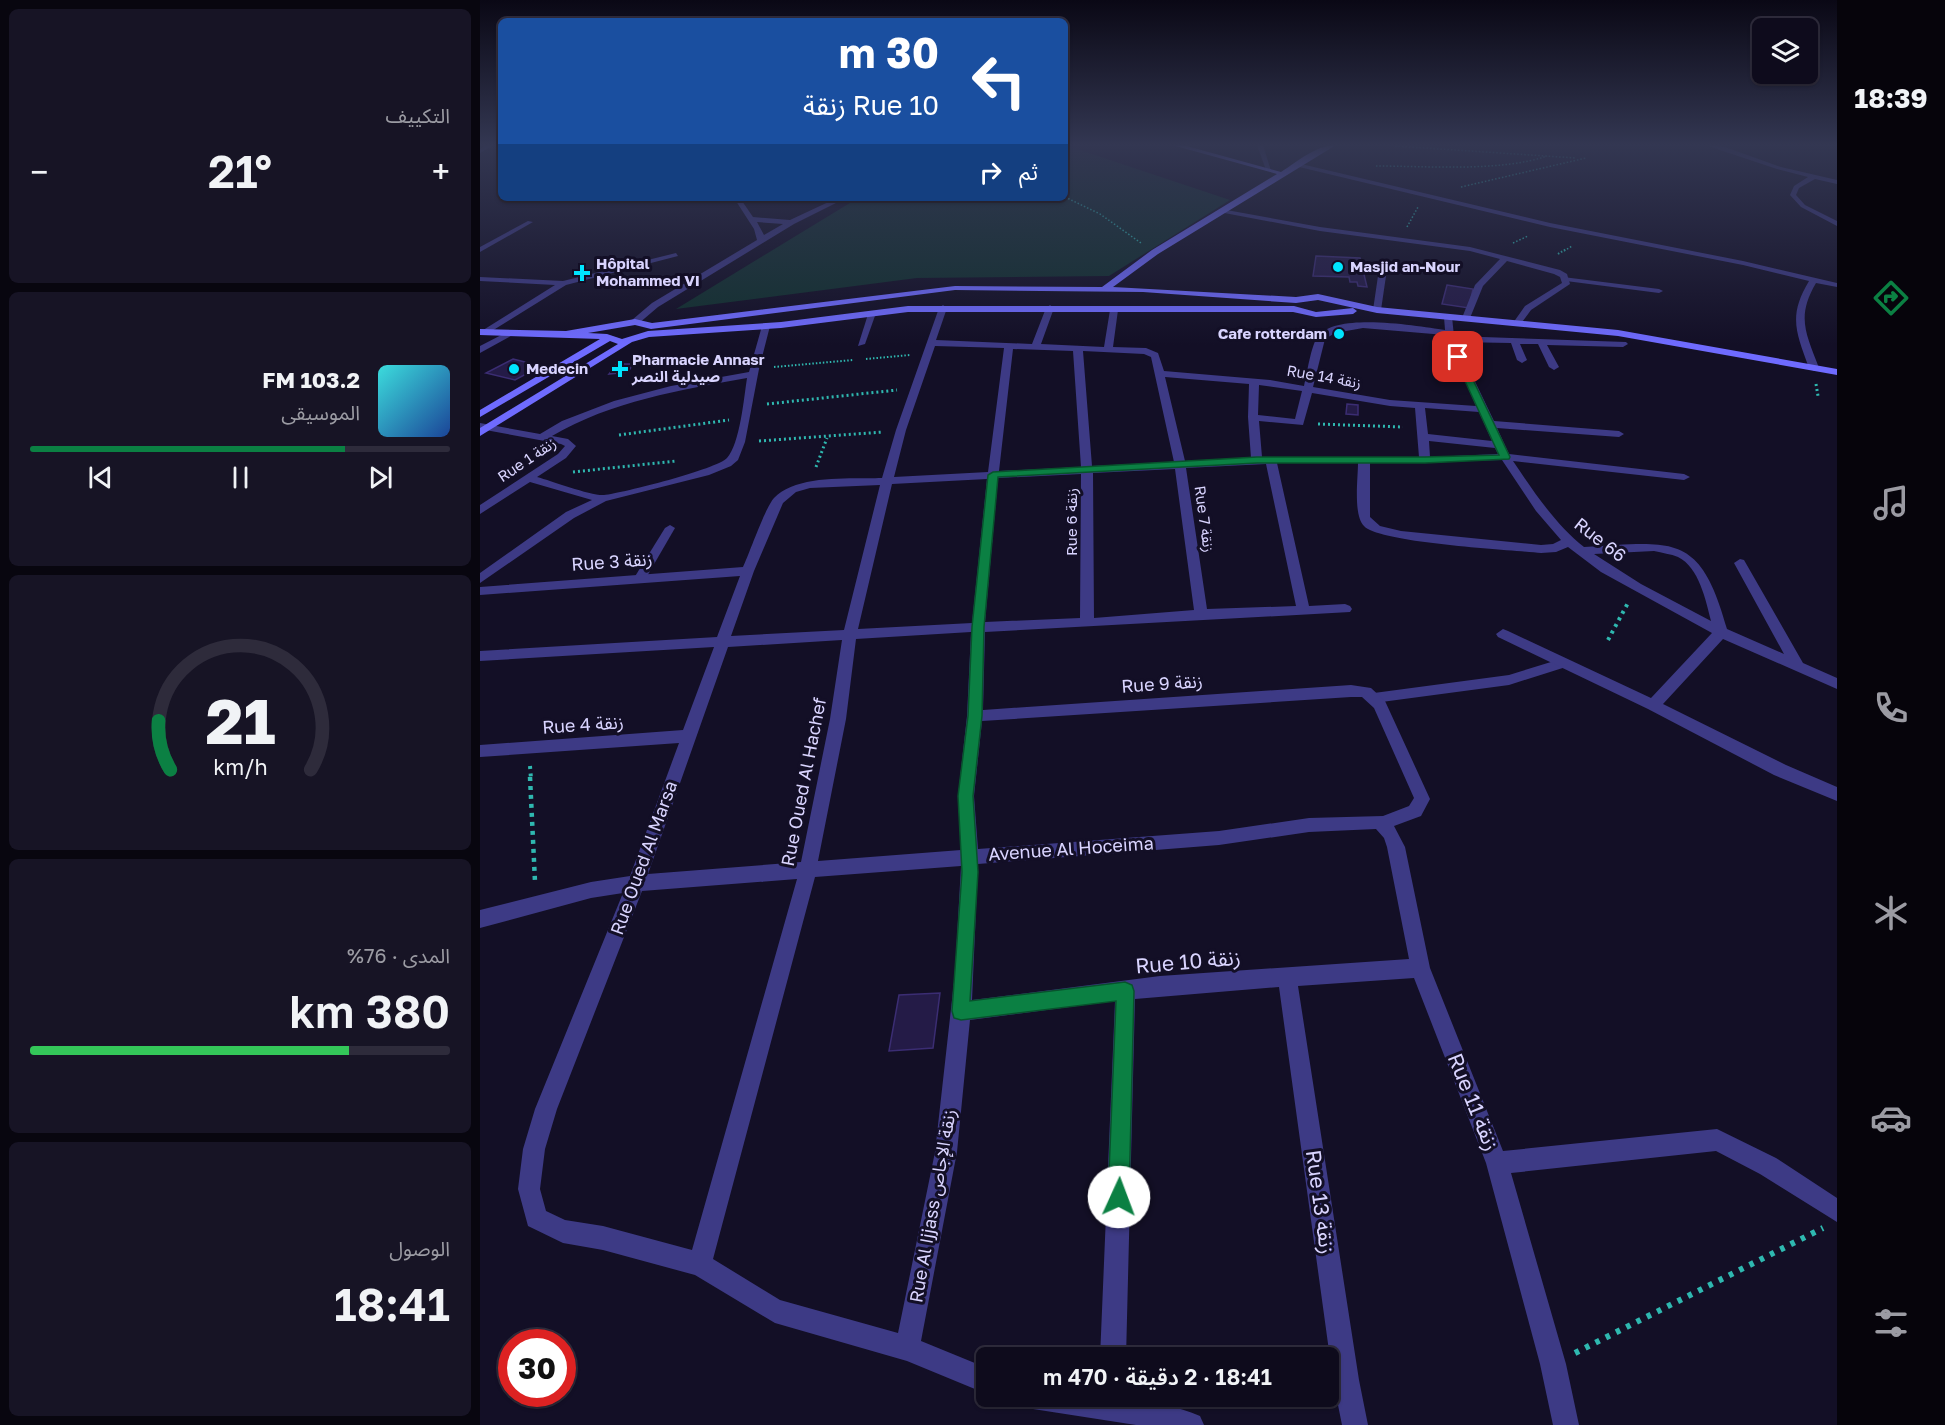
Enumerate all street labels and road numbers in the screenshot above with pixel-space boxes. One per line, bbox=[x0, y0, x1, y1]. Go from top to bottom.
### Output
street label: Rue 14 زنقة bbox=[1285, 361, 1363, 392]
street label: Rue 1 زنقة bbox=[494, 433, 560, 486]
street label: Rue 7 زنقة bbox=[1190, 484, 1219, 553]
street label: Rue 6 زنقة bbox=[1062, 488, 1081, 556]
street label: Rue 66 bbox=[1570, 512, 1631, 566]
street label: Rue 3 زنقة bbox=[571, 547, 653, 576]
street label: Rue 9 زنقة bbox=[1120, 669, 1204, 698]
street label: Rue Oued Al Hachef bbox=[776, 695, 830, 868]
street label: Rue 4 زنقة bbox=[541, 710, 625, 739]
street label: Rue Oued Al Marsa bbox=[605, 778, 681, 938]
street label: Avenue Al Hoceima bbox=[988, 831, 1154, 865]
street label: Rue 10 زنقة bbox=[1134, 943, 1242, 979]
street label: Rue 11 زنقة bbox=[1443, 1049, 1505, 1154]
street label: Rue Al Ijjass زنقة الإجاص bbox=[904, 1107, 962, 1305]
street label: Rue 13 زنقة bbox=[1301, 1148, 1341, 1256]

